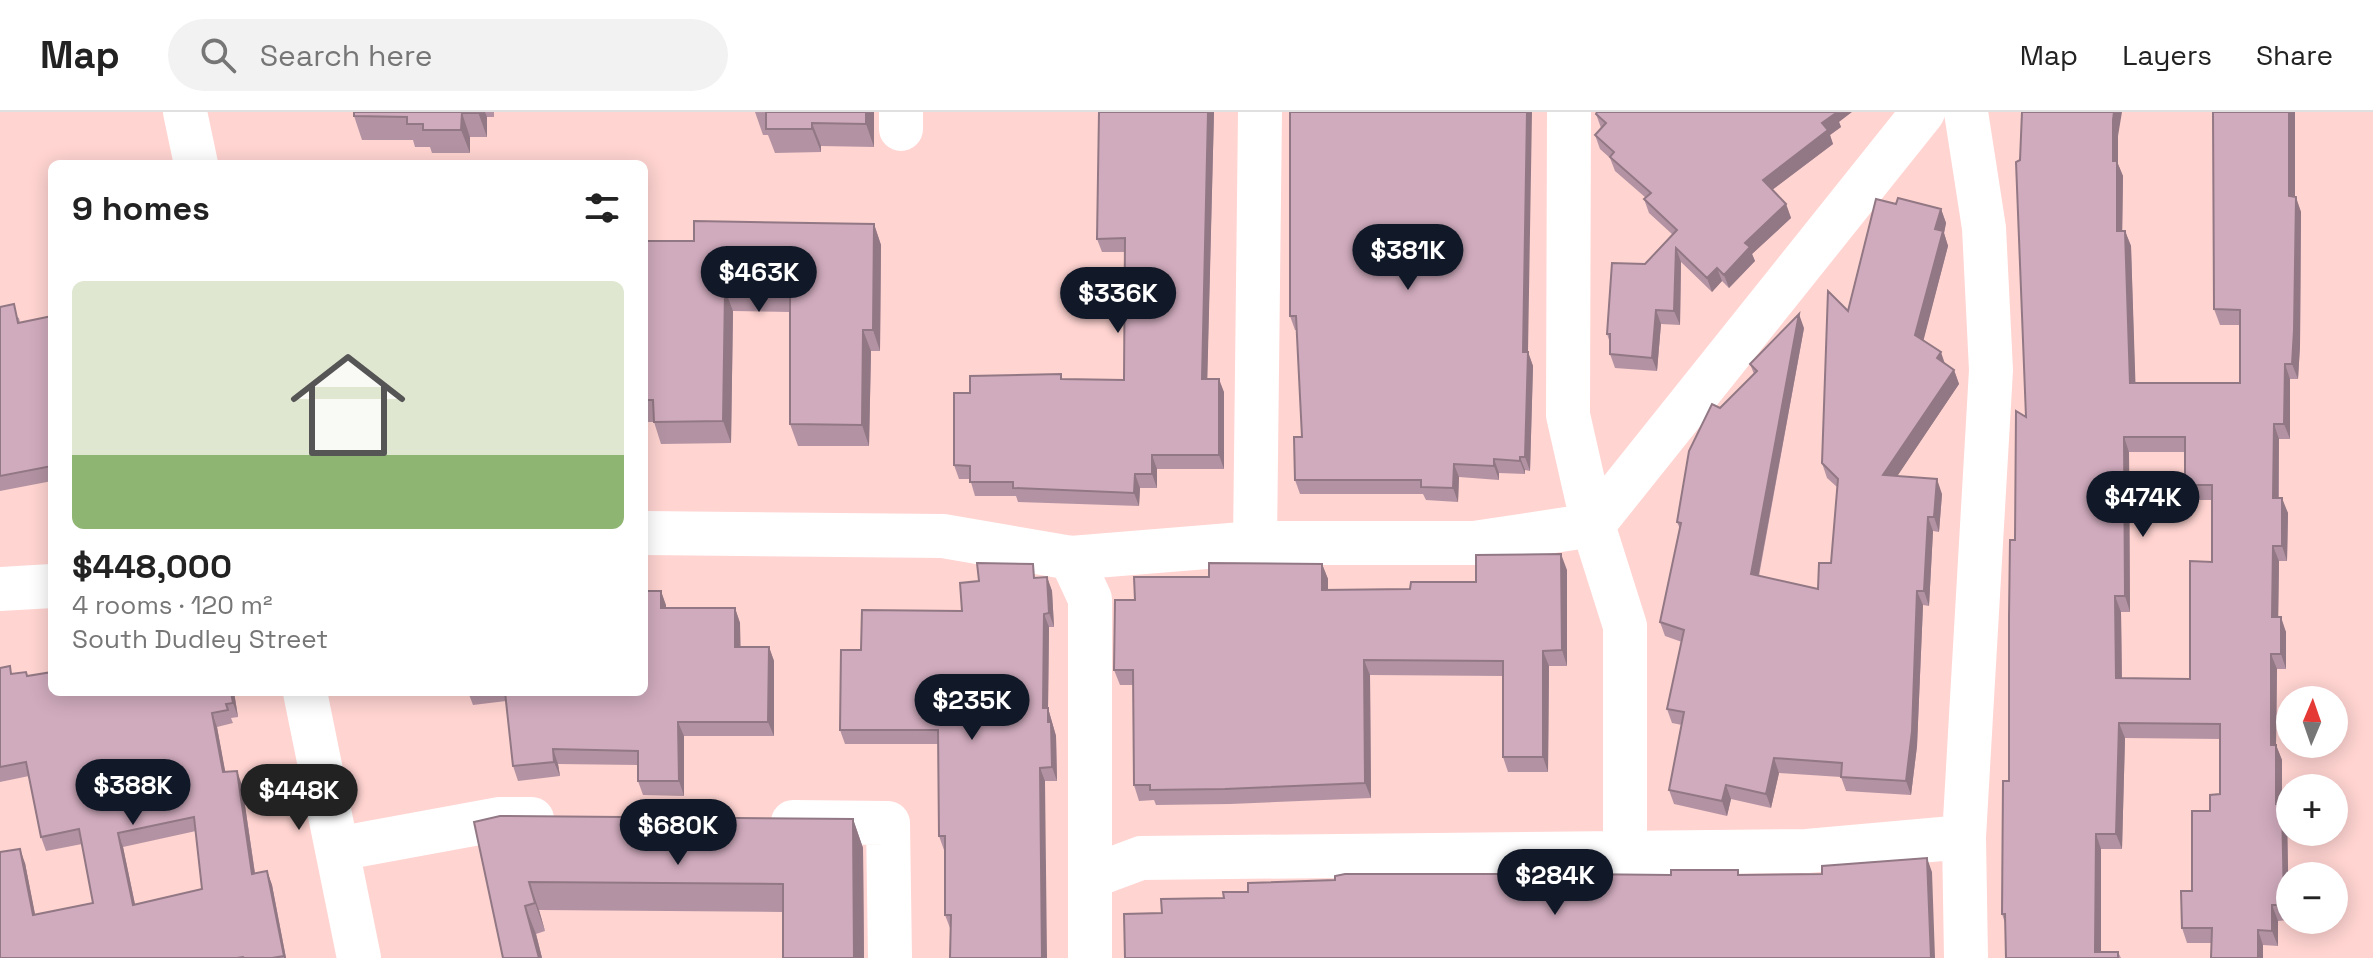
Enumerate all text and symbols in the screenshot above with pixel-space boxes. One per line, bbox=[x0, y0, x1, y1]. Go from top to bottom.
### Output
search box bbox=[168, 19, 728, 91]
text: Map bbox=[40, 31, 120, 79]
icon: search bbox=[196, 33, 240, 77]
text: Search here bbox=[260, 36, 433, 75]
text: Map bbox=[2020, 37, 2078, 73]
text: Layers bbox=[2122, 37, 2212, 73]
text: Share bbox=[2256, 37, 2333, 73]
icon: filters bbox=[580, 186, 624, 230]
text: 9 homes bbox=[72, 187, 210, 230]
pin: $381K bbox=[1352, 224, 1464, 292]
text: $381K bbox=[1370, 233, 1446, 267]
pin: $463K bbox=[703, 246, 815, 314]
text: $463K bbox=[719, 255, 799, 289]
pin: $336K bbox=[1062, 267, 1174, 335]
text: $336K bbox=[1078, 276, 1158, 310]
icon: home bbox=[276, 333, 420, 477]
pin: $474K bbox=[2087, 471, 2199, 539]
text: $474K bbox=[2104, 480, 2182, 514]
text: $448,000 bbox=[72, 545, 232, 588]
text: 4 rooms · 120 m² bbox=[72, 588, 272, 622]
text: South Dudley Street bbox=[72, 622, 328, 656]
pin: $235K bbox=[916, 674, 1028, 742]
text: $235K bbox=[933, 683, 1011, 717]
north arrow bbox=[2276, 686, 2348, 758]
map controls bbox=[2276, 686, 2348, 934]
pin: $388K bbox=[77, 759, 189, 827]
pin: $448K bbox=[243, 764, 355, 832]
text: $388K bbox=[93, 768, 173, 802]
text: $448K bbox=[259, 773, 339, 807]
button: + bbox=[2276, 774, 2348, 846]
pin: $680K bbox=[622, 799, 734, 867]
text: $680K bbox=[638, 808, 718, 842]
pin: $284K bbox=[1499, 849, 1611, 917]
text: $284K bbox=[1515, 858, 1595, 892]
button: − bbox=[2276, 862, 2348, 934]

